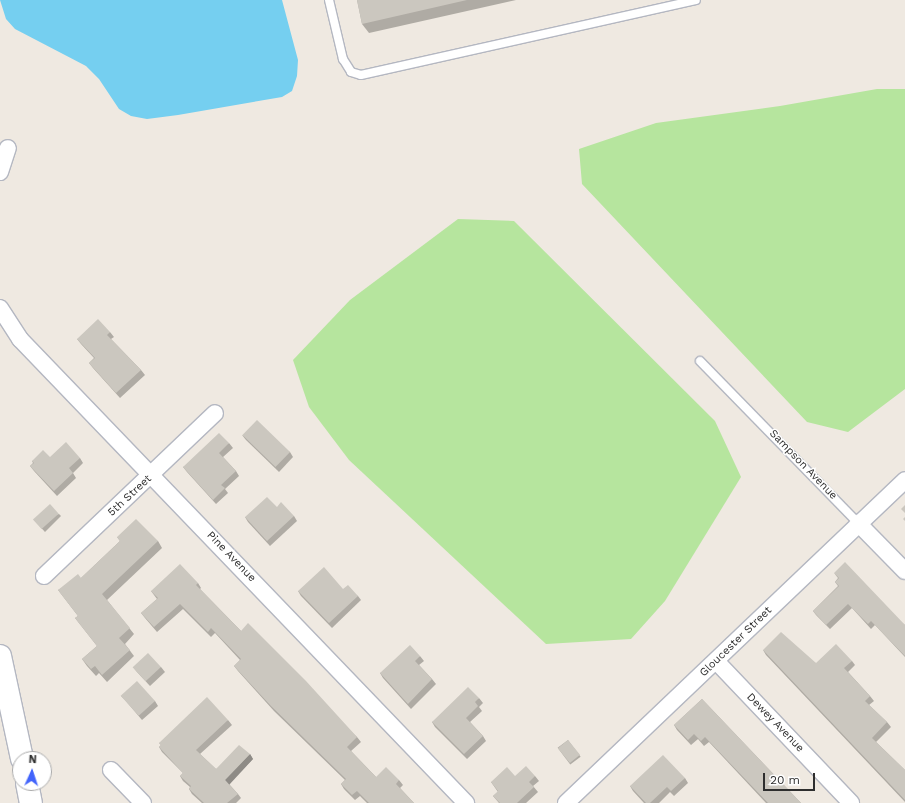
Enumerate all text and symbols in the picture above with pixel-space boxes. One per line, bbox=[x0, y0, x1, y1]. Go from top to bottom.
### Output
street label: Sampson Avenue bbox=[766, 427, 840, 503]
street label: 5th Street bbox=[106, 473, 154, 519]
street label: Pine Avenue bbox=[204, 529, 258, 585]
street label: Gloucester Street bbox=[697, 604, 775, 680]
street label: Dewey Avenue bbox=[743, 691, 807, 755]
north arrow bbox=[12, 751, 52, 791]
text: N bbox=[28, 753, 37, 766]
scale bar bbox=[765, 765, 817, 791]
text: 20 m bbox=[770, 773, 800, 787]

